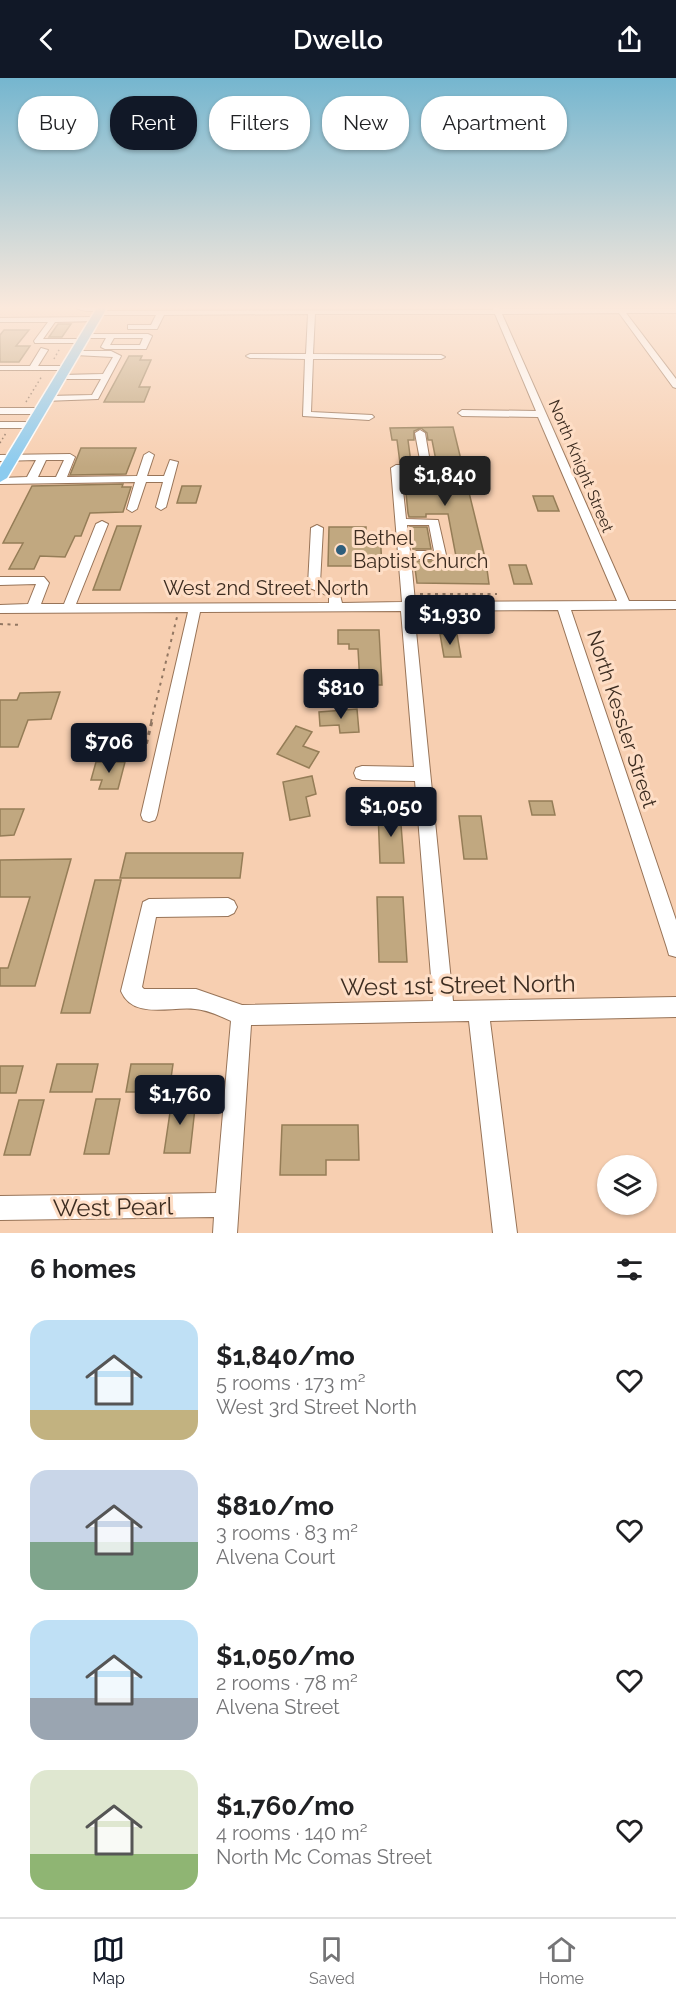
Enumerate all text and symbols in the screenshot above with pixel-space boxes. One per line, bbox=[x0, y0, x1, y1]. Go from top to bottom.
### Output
icon: back bbox=[30, 23, 63, 56]
icon: share bbox=[613, 23, 646, 56]
text: Dwello bbox=[293, 24, 383, 55]
chip: Buy bbox=[18, 96, 98, 150]
chip: Rent bbox=[110, 96, 197, 150]
chip: Filters bbox=[209, 96, 310, 150]
chip: New bbox=[322, 96, 409, 150]
chip: Apartment bbox=[421, 96, 567, 150]
street label: North Knight Street bbox=[544, 397, 618, 536]
pin: $1,840 bbox=[396, 456, 494, 507]
text: $1,840 bbox=[414, 463, 476, 487]
place label: Bethel Baptist Church bbox=[353, 526, 489, 573]
marker: Bethel Baptist Church bbox=[334, 543, 348, 557]
street label: West 2nd Street North bbox=[163, 576, 369, 600]
pin: $1,930 bbox=[401, 595, 499, 646]
text: $1,930 bbox=[419, 602, 481, 626]
street label: North Kessler Street bbox=[582, 627, 662, 811]
pin: $810 bbox=[305, 669, 377, 720]
text: $810 bbox=[318, 676, 364, 700]
pin: $706 bbox=[73, 723, 145, 774]
text: $706 bbox=[85, 730, 133, 754]
pin: $1,050 bbox=[342, 787, 440, 838]
text: $1,050 bbox=[360, 794, 422, 818]
street label: West 1st Street North bbox=[340, 968, 576, 1002]
pin: $1,760 bbox=[131, 1075, 229, 1126]
text: $1,760 bbox=[149, 1082, 211, 1106]
map controls bbox=[597, 1155, 657, 1215]
button: layers bbox=[597, 1155, 657, 1215]
street label: West Pearl bbox=[53, 1191, 174, 1223]
icon: filters bbox=[613, 1253, 646, 1286]
text: 6 homes bbox=[30, 1254, 136, 1284]
text: $1,840/mo bbox=[216, 1341, 355, 1371]
icon: home bbox=[78, 1344, 150, 1416]
icon: heart bbox=[613, 1364, 646, 1397]
text: 5 rooms · 173 m² bbox=[216, 1371, 366, 1395]
text: West 3rd Street North bbox=[216, 1395, 417, 1419]
text: $810/mo bbox=[216, 1491, 334, 1521]
icon: home bbox=[78, 1494, 150, 1566]
icon: heart bbox=[613, 1514, 646, 1547]
text: 3 rooms · 83 m² bbox=[216, 1521, 358, 1545]
text: Alvena Court bbox=[216, 1545, 336, 1569]
text: $1,050/mo bbox=[216, 1641, 355, 1671]
icon: home bbox=[78, 1644, 150, 1716]
icon: heart bbox=[613, 1664, 646, 1697]
text: 2 rooms · 78 m² bbox=[216, 1671, 358, 1695]
text: Alvena Street bbox=[216, 1695, 340, 1719]
text: $1,760/mo bbox=[216, 1791, 354, 1821]
icon: home bbox=[78, 1794, 150, 1866]
icon: heart bbox=[613, 1814, 646, 1847]
text: 4 rooms · 140 m² bbox=[216, 1821, 368, 1845]
text: North Mc Comas Street bbox=[216, 1845, 432, 1869]
tab: Map bbox=[92, 1933, 125, 1988]
tab: Saved bbox=[309, 1933, 355, 1988]
tab: Home bbox=[539, 1933, 584, 1988]

